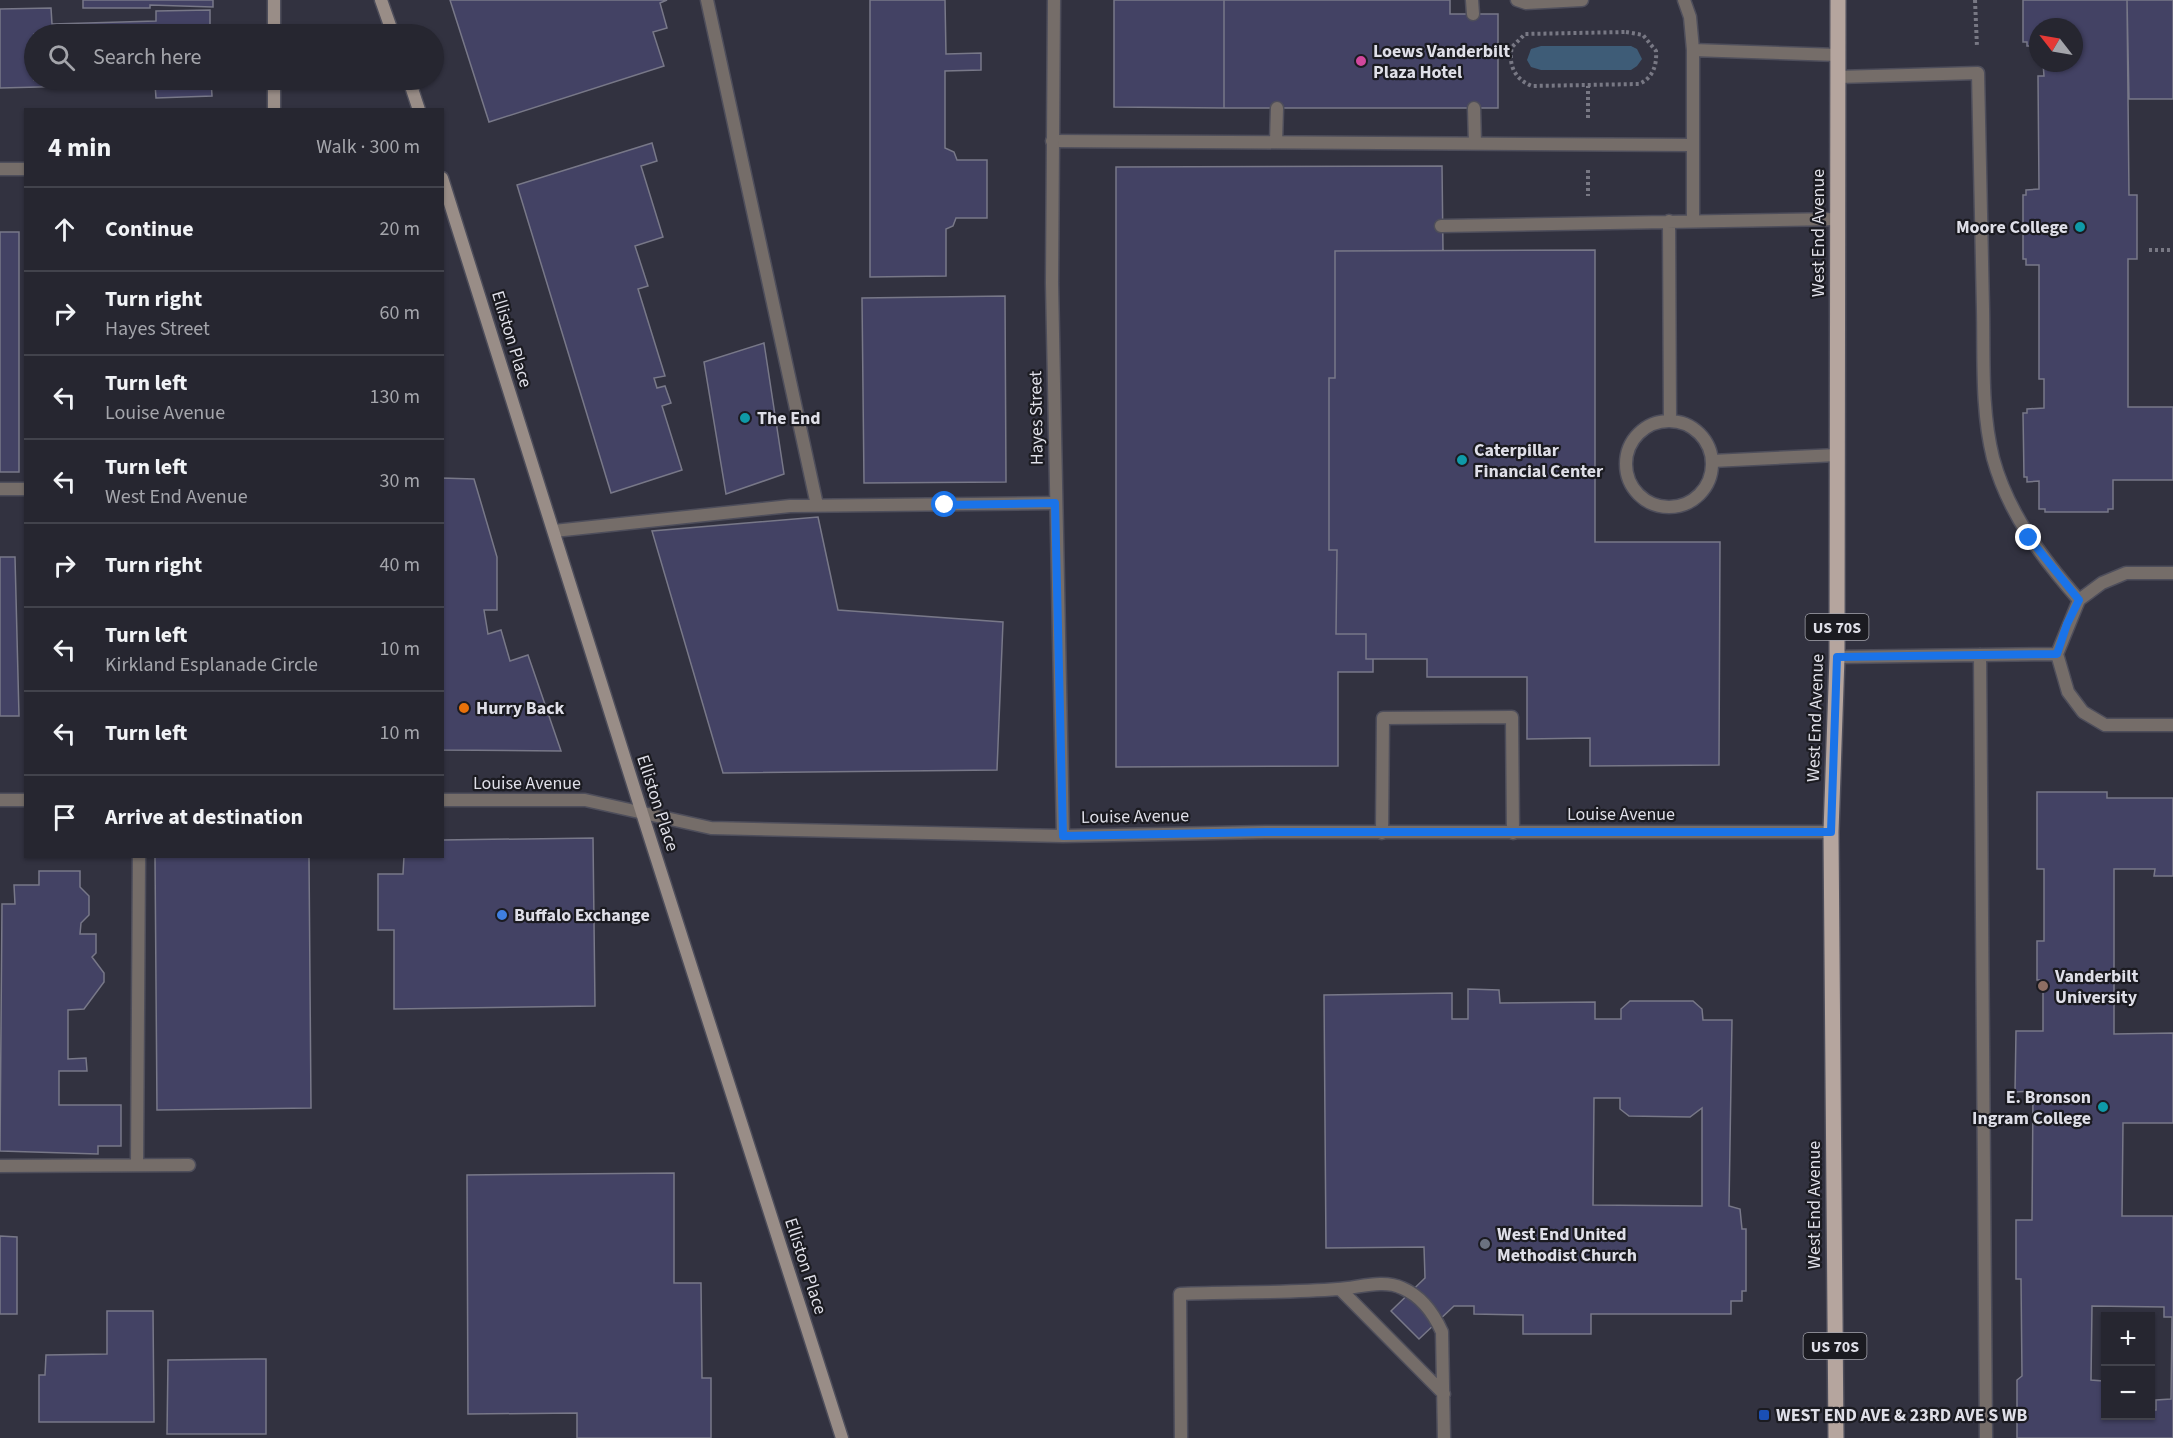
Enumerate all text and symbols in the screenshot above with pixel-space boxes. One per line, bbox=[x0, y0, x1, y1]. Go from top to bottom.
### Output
north arrow bbox=[2029, 18, 2083, 72]
search box bbox=[24, 24, 444, 90]
place label: Loews Vanderbilt Plaza Hotel bbox=[1373, 39, 1510, 85]
icon: search bbox=[45, 41, 78, 74]
text: Search here bbox=[93, 41, 201, 73]
marker: Loews Vanderbilt Plaza Hotel bbox=[1354, 54, 1368, 68]
text: 4 min bbox=[48, 129, 111, 166]
text: Walk · 300 m bbox=[316, 133, 420, 161]
street label: West End Avenue bbox=[1806, 169, 1831, 297]
icon: ahead bbox=[48, 213, 81, 246]
text: Continue bbox=[105, 213, 194, 245]
text: 20 m bbox=[380, 215, 420, 243]
place label: Moore College bbox=[1956, 215, 2068, 240]
marker: Moore College bbox=[2073, 220, 2087, 234]
text: Turn right bbox=[105, 283, 202, 315]
street label: Elliston Place bbox=[485, 288, 538, 391]
icon: right bbox=[48, 297, 81, 330]
text: 60 m bbox=[380, 299, 420, 327]
text: Hayes Street bbox=[105, 315, 210, 343]
text: Turn left bbox=[105, 367, 187, 399]
street label: Hayes Street bbox=[1023, 371, 1050, 465]
icon: left bbox=[48, 381, 81, 414]
text: 130 m bbox=[370, 383, 420, 411]
text: Louise Avenue bbox=[105, 399, 225, 427]
place label: The End bbox=[757, 406, 821, 431]
marker: The End bbox=[738, 411, 752, 425]
place label: Caterpillar Financial Center bbox=[1474, 438, 1604, 484]
text: Turn left bbox=[105, 451, 187, 483]
marker: Caterpillar Financial Center bbox=[1455, 453, 1469, 467]
icon: left bbox=[48, 465, 81, 498]
text: 30 m bbox=[380, 467, 420, 495]
text: West End Avenue bbox=[105, 483, 248, 511]
route start bbox=[931, 491, 957, 517]
route end bbox=[2015, 524, 2041, 550]
icon: right bbox=[48, 549, 81, 582]
text: Turn right bbox=[105, 549, 202, 581]
text: 40 m bbox=[380, 551, 420, 579]
road number: US 70S bbox=[1806, 614, 1868, 640]
text: Turn left bbox=[105, 619, 187, 651]
icon: left bbox=[48, 633, 81, 666]
text: 10 m bbox=[380, 635, 420, 663]
text: Kirkland Esplanade Circle bbox=[105, 651, 318, 679]
street label: West End Avenue bbox=[1801, 653, 1830, 783]
place label: Hurry Back bbox=[476, 696, 565, 721]
marker: Hurry Back bbox=[457, 701, 471, 715]
icon: left bbox=[48, 717, 81, 750]
text: Turn left bbox=[105, 717, 187, 749]
text: 10 m bbox=[380, 719, 420, 747]
street label: Elliston Place bbox=[630, 752, 685, 855]
street label: Louise Avenue bbox=[473, 771, 581, 796]
icon: arrive bbox=[48, 801, 81, 834]
text: Arrive at destination bbox=[105, 801, 303, 833]
street label: Louise Avenue bbox=[1567, 802, 1675, 827]
street label: Louise Avenue bbox=[1081, 803, 1189, 830]
place label: Buffalo Exchange bbox=[514, 903, 650, 928]
marker: Buffalo Exchange bbox=[495, 908, 509, 922]
place label: Vanderbilt University bbox=[2054, 964, 2138, 1010]
marker: Vanderbilt University bbox=[2036, 979, 2050, 993]
place label: E. Bronson Ingram College bbox=[1972, 1085, 2091, 1131]
marker: E. Bronson Ingram College bbox=[2096, 1100, 2110, 1114]
street label: West End Avenue bbox=[1802, 1141, 1827, 1269]
street label: Elliston Place bbox=[778, 1215, 833, 1318]
place label: West End United Methodist Church bbox=[1497, 1222, 1637, 1268]
marker: West End United Methodist Church bbox=[1478, 1237, 1492, 1251]
map controls bbox=[2101, 1312, 2155, 1420]
button: + bbox=[2101, 1312, 2155, 1366]
road number: US 70S bbox=[1804, 1333, 1866, 1359]
button: − bbox=[2101, 1366, 2155, 1420]
place label: WEST END AVE & 23RD AVE S WB bbox=[1776, 1403, 2027, 1428]
marker: WEST END AVE & 23RD AVE S WB bbox=[1757, 1408, 1771, 1422]

